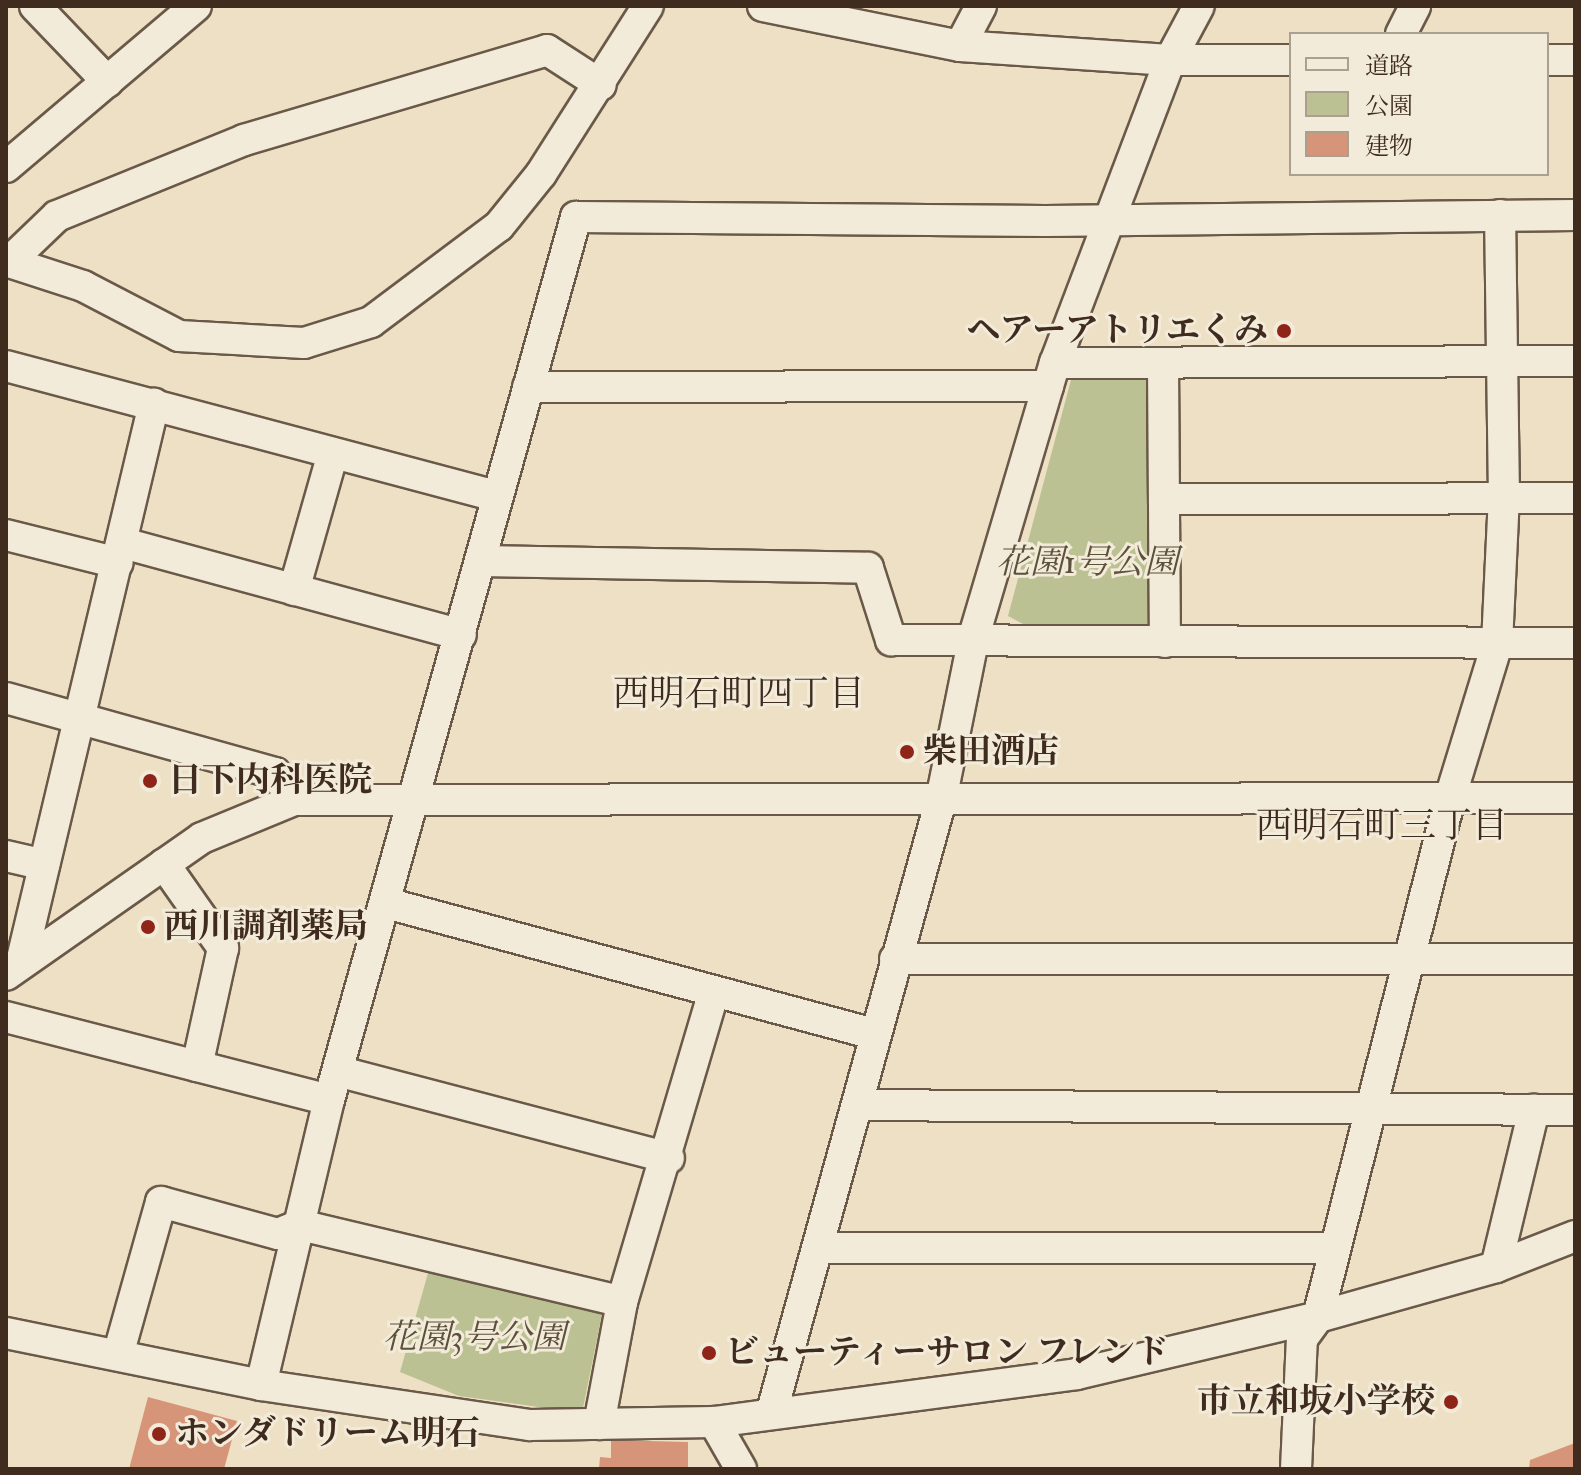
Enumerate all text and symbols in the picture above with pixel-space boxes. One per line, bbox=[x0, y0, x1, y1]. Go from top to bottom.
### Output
legend bbox=[1289, 32, 1549, 176]
text: 道路 bbox=[1365, 51, 1413, 82]
text: 公園 bbox=[1365, 91, 1413, 122]
text: 建物 bbox=[1365, 131, 1413, 162]
place label: ヘアーアトリエくみ bbox=[963, 311, 1268, 351]
marker: ヘアーアトリエくみ bbox=[1275, 322, 1293, 340]
park label: 花園1号公園 bbox=[996, 543, 1178, 583]
district label: 西明石町四丁目 bbox=[613, 672, 865, 716]
place label: 柴田酒店 bbox=[923, 732, 1059, 772]
marker: 柴田酒店 bbox=[898, 743, 916, 761]
place label: 日下内科医院 bbox=[168, 761, 372, 801]
marker: 日下内科医院 bbox=[139, 770, 161, 792]
district label: 西明石町三丁目 bbox=[1256, 804, 1508, 848]
place label: 西川調剤薬局 bbox=[164, 907, 368, 947]
marker: 西川調剤薬局 bbox=[139, 918, 157, 936]
park label: 花園3号公園 bbox=[383, 1318, 565, 1358]
place label: ビューティーサロン フレンド bbox=[725, 1333, 1174, 1373]
marker: ビューティーサロン フレンド bbox=[700, 1344, 718, 1362]
place label: 市立和坂小学校 bbox=[1197, 1382, 1435, 1422]
marker: 市立和坂小学校 bbox=[1442, 1393, 1460, 1411]
place label: ホンダドリーム明石 bbox=[175, 1414, 481, 1454]
marker: ホンダドリーム明石 bbox=[150, 1425, 168, 1443]

